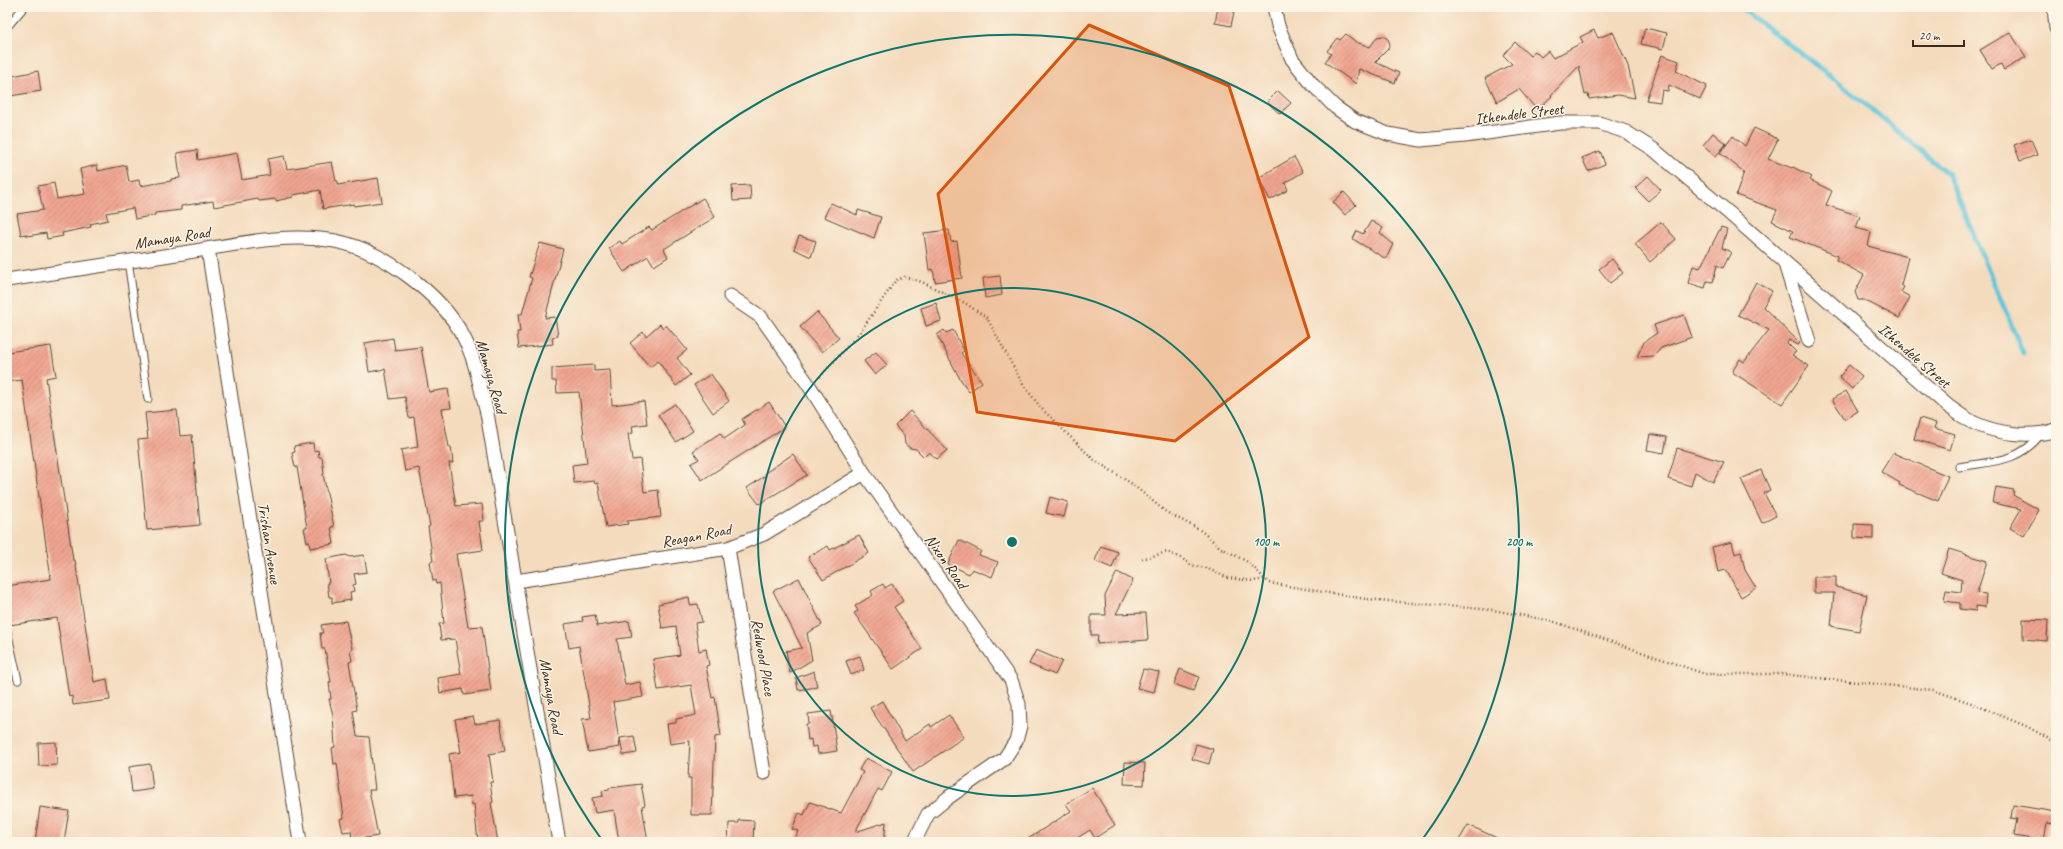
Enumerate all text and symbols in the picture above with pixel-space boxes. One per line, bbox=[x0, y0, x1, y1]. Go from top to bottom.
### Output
scale bar bbox=[1913, 22, 1964, 48]
text: 20 m bbox=[1919, 28, 1941, 44]
street label: Ithendele Street bbox=[1474, 98, 1566, 129]
street label: Mamaya Road bbox=[133, 222, 214, 254]
street label: Ithendele Street bbox=[1874, 319, 1956, 394]
street label: Mamaya Road bbox=[471, 337, 512, 418]
street label: Trishan Avenue bbox=[253, 501, 286, 587]
street label: Reagan Road bbox=[660, 519, 735, 552]
street label: Nixon Road bbox=[920, 530, 974, 595]
text: 100 m bbox=[1253, 534, 1280, 550]
text: 200 m bbox=[1506, 534, 1533, 550]
centre of rings bbox=[1005, 535, 1019, 549]
street label: Redwood Place bbox=[746, 617, 780, 699]
street label: Mamaya Road bbox=[535, 657, 568, 738]

